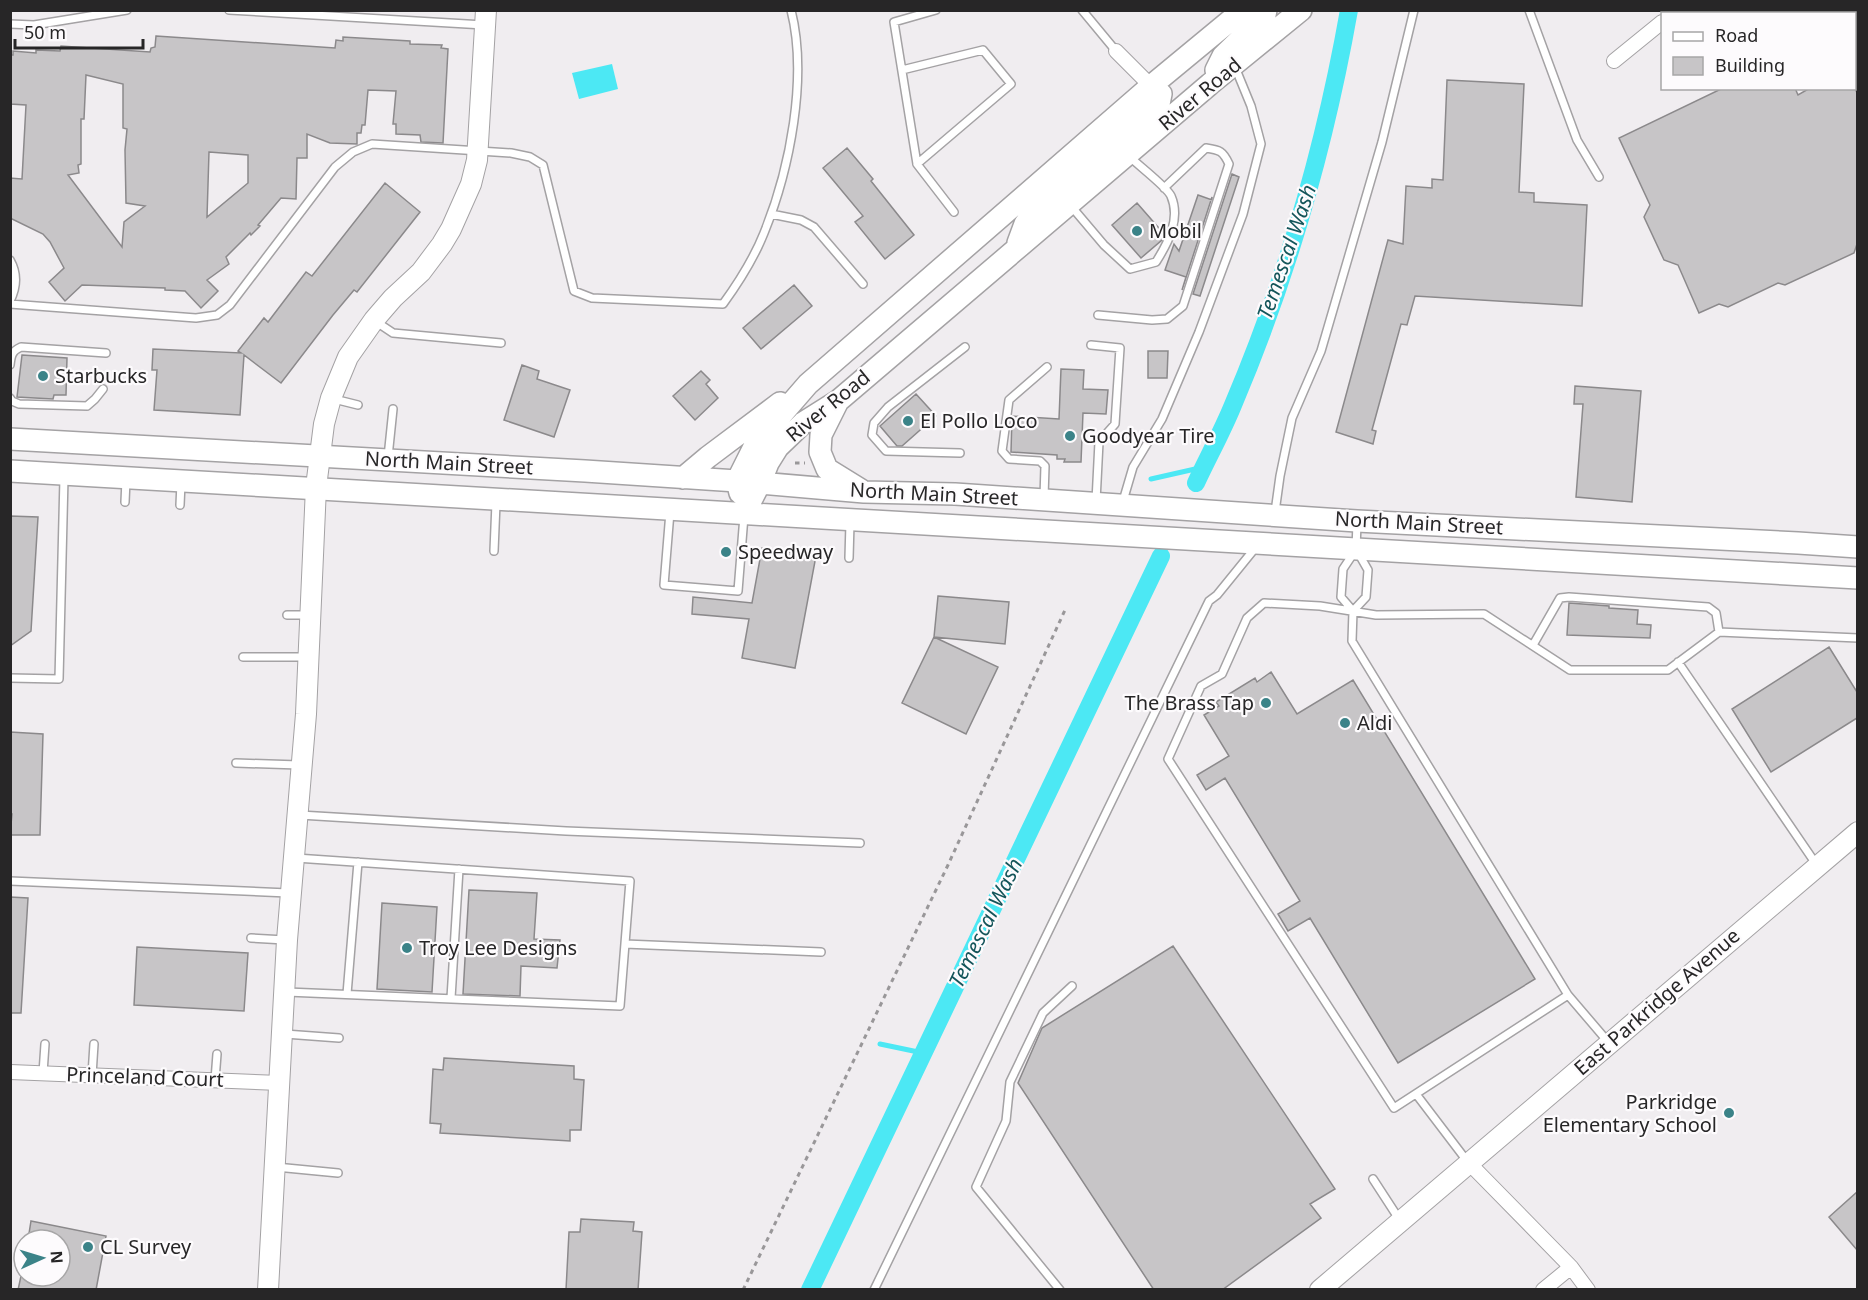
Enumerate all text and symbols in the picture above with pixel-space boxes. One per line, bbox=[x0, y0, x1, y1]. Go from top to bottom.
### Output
scale bar bbox=[15, 12, 142, 50]
legend bbox=[1661, 12, 1856, 90]
text: 50 m bbox=[24, 20, 66, 44]
text: Road bbox=[1715, 23, 1758, 47]
street label: River Road bbox=[1152, 51, 1247, 136]
text: Building bbox=[1715, 53, 1785, 77]
water label: Temescal Wash bbox=[1250, 181, 1322, 323]
place label: Mobil bbox=[1149, 217, 1202, 244]
marker: Mobil bbox=[1130, 224, 1144, 238]
place label: Starbucks bbox=[55, 362, 147, 389]
street label: River Road bbox=[780, 363, 875, 448]
marker: Starbucks bbox=[36, 369, 50, 383]
place label: El Pollo Loco bbox=[920, 407, 1038, 434]
marker: El Pollo Loco bbox=[901, 414, 915, 428]
place label: Goodyear Tire bbox=[1082, 422, 1215, 449]
marker: Goodyear Tire bbox=[1063, 429, 1077, 443]
street label: North Main Street bbox=[364, 445, 534, 480]
street label: North Main Street bbox=[849, 476, 1019, 511]
street label: North Main Street bbox=[1334, 505, 1504, 540]
place label: Speedway bbox=[738, 538, 834, 565]
marker: Speedway bbox=[719, 545, 733, 559]
place label: The Brass Tap bbox=[1125, 689, 1254, 716]
marker: The Brass Tap bbox=[1259, 696, 1273, 710]
place label: Aldi bbox=[1357, 709, 1392, 736]
marker: Aldi bbox=[1338, 716, 1352, 730]
water label: Temescal Wash bbox=[942, 853, 1028, 992]
street label: East Parkridge Avenue bbox=[1568, 922, 1745, 1081]
place label: Troy Lee Designs bbox=[419, 934, 577, 961]
marker: Troy Lee Designs bbox=[400, 941, 414, 955]
street label: Princeland Court bbox=[66, 1060, 224, 1093]
place label: Parkridge Elementary School bbox=[1543, 1088, 1717, 1138]
marker: Parkridge Elementary School bbox=[1722, 1106, 1736, 1120]
north arrow bbox=[12, 1228, 72, 1288]
place label: CL Survey bbox=[100, 1233, 192, 1260]
marker: CL Survey bbox=[81, 1240, 95, 1254]
text: N bbox=[46, 1250, 68, 1264]

